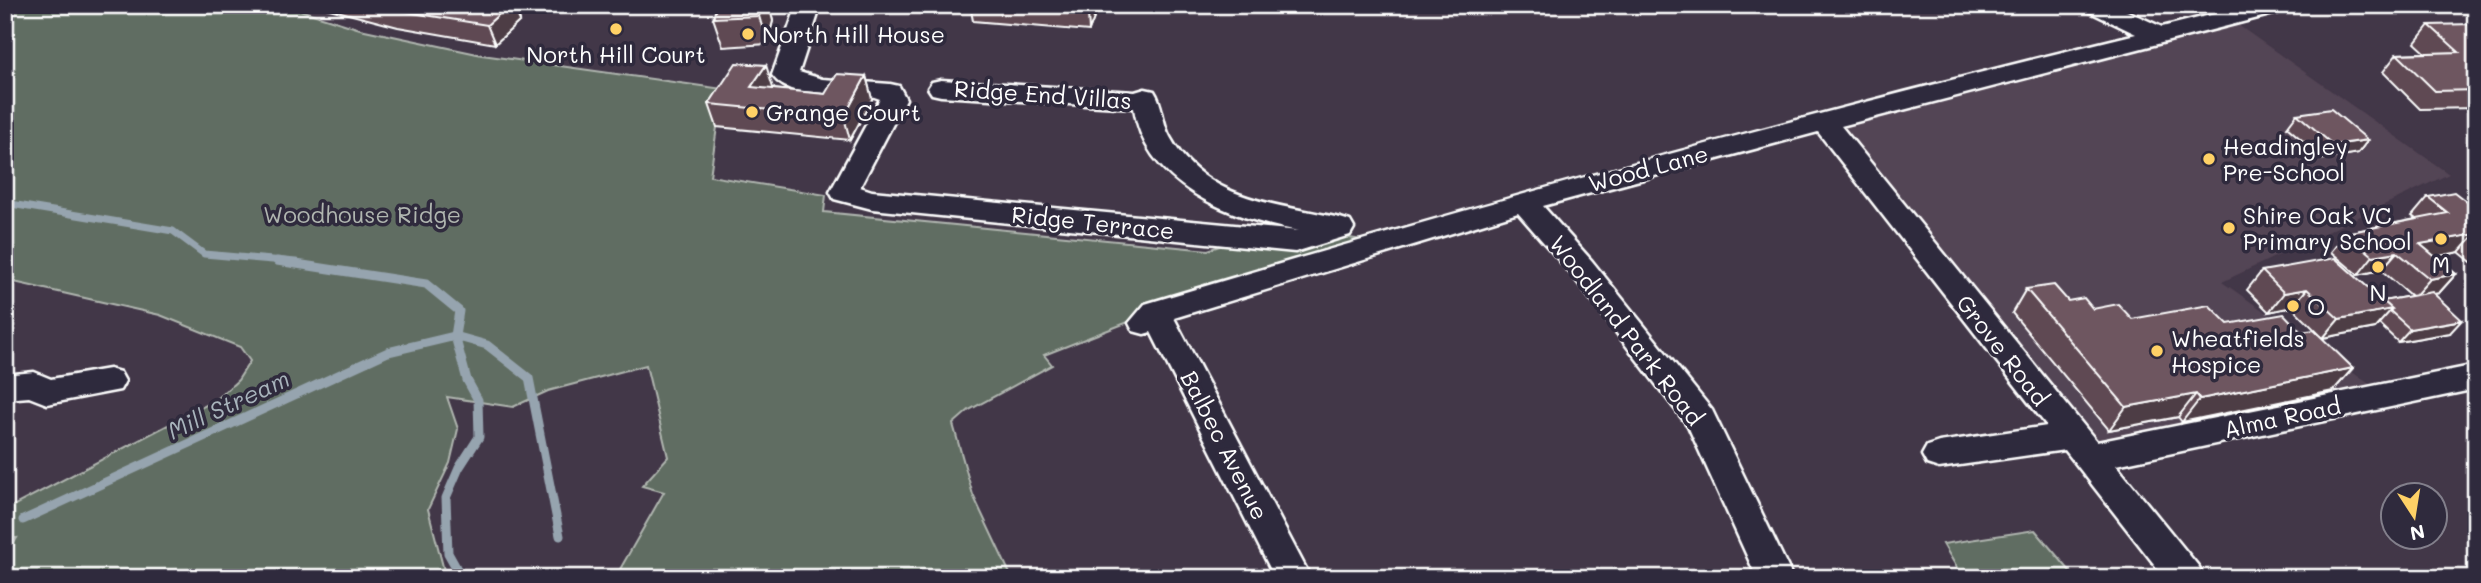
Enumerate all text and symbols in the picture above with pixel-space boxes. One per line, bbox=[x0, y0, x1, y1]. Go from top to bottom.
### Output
place label: North Hill House bbox=[762, 19, 945, 49]
marker: North Hill Court bbox=[608, 21, 624, 37]
marker: North Hill House bbox=[740, 26, 756, 42]
place label: North Hill Court bbox=[526, 39, 706, 69]
street label: Ridge End Villas bbox=[953, 73, 1133, 115]
place label: Grange Court bbox=[766, 97, 921, 127]
marker: Grange Court bbox=[744, 104, 760, 120]
place label: Headingley Pre-School bbox=[2223, 131, 2348, 187]
street label: Wood Lane bbox=[1585, 138, 1711, 198]
marker: Headingley Pre-School bbox=[2201, 151, 2217, 167]
park label: Woodhouse Ridge bbox=[263, 199, 461, 229]
street label: Ridge Terrace bbox=[1010, 199, 1176, 245]
place label: Shire Oak VC Primary School bbox=[2243, 200, 2412, 256]
marker: Shire Oak VC Primary School bbox=[2221, 220, 2237, 236]
street label: Woodland Park Road bbox=[1543, 229, 1711, 431]
marker: M bbox=[2433, 231, 2449, 247]
place label: M bbox=[2432, 249, 2450, 279]
marker: N bbox=[2370, 259, 2386, 275]
place label: N bbox=[2370, 277, 2386, 307]
street label: Grove Road bbox=[1950, 288, 2056, 412]
place label: O bbox=[2307, 291, 2325, 321]
marker: O bbox=[2285, 298, 2301, 314]
place label: Wheatfields Hospice bbox=[2171, 323, 2305, 379]
marker: Wheatfields Hospice bbox=[2149, 343, 2165, 359]
water label: Mill Stream bbox=[162, 362, 294, 446]
street label: Balbec Avenue bbox=[1174, 365, 1276, 525]
street label: Alma Road bbox=[2221, 390, 2343, 444]
north arrow bbox=[2380, 482, 2450, 552]
text: N bbox=[2408, 519, 2427, 547]

